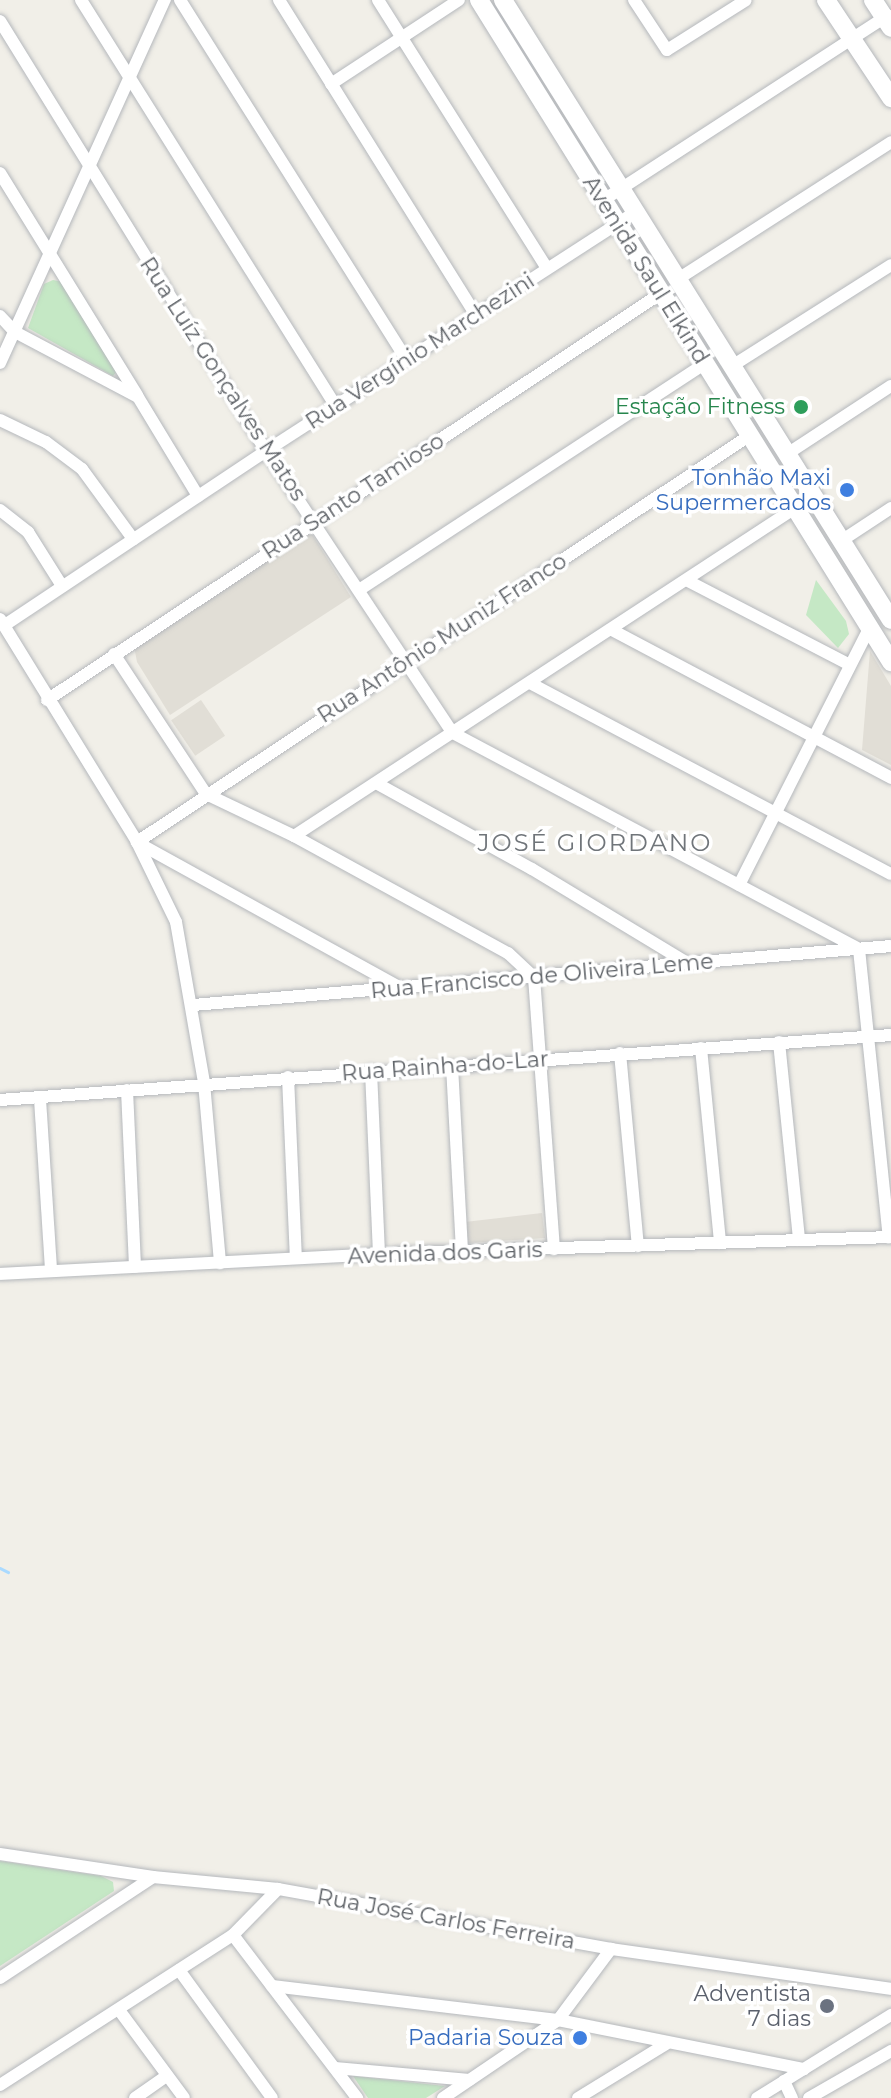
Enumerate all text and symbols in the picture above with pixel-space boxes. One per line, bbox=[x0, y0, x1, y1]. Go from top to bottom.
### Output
street label: Avenida Saul Elkind bbox=[577, 171, 715, 369]
street label: Rua Luíz Gonçalves Matos bbox=[134, 252, 312, 506]
street label: Rua Vergínio Marchezini bbox=[301, 267, 539, 435]
place label: Estação Fitness bbox=[615, 394, 785, 420]
marker: Estação Fitness bbox=[792, 398, 810, 416]
street label: Rua Santo Tamioso bbox=[257, 427, 449, 565]
place label: Tonhão Maxi Supermercados bbox=[656, 464, 831, 516]
marker: Tonhão Maxi Supermercados bbox=[838, 481, 856, 499]
street label: Rua Antônio Muniz Franco bbox=[312, 547, 572, 729]
district label: JOSÉ GIORDANO bbox=[478, 829, 712, 857]
street label: Rua Francisco de Oliveira Leme bbox=[370, 948, 714, 1004]
street label: Rua Rainha-do-Lar bbox=[341, 1046, 549, 1086]
street label: Avenida dos Garis bbox=[347, 1236, 543, 1270]
street label: Rua José Carlos Ferreira bbox=[315, 1883, 577, 1955]
place label: Adventista 7 dias bbox=[694, 1980, 811, 2032]
marker: Adventista 7 dias bbox=[818, 1997, 836, 2015]
place label: Padaria Souza bbox=[408, 2025, 564, 2051]
marker: Padaria Souza bbox=[571, 2029, 589, 2047]

